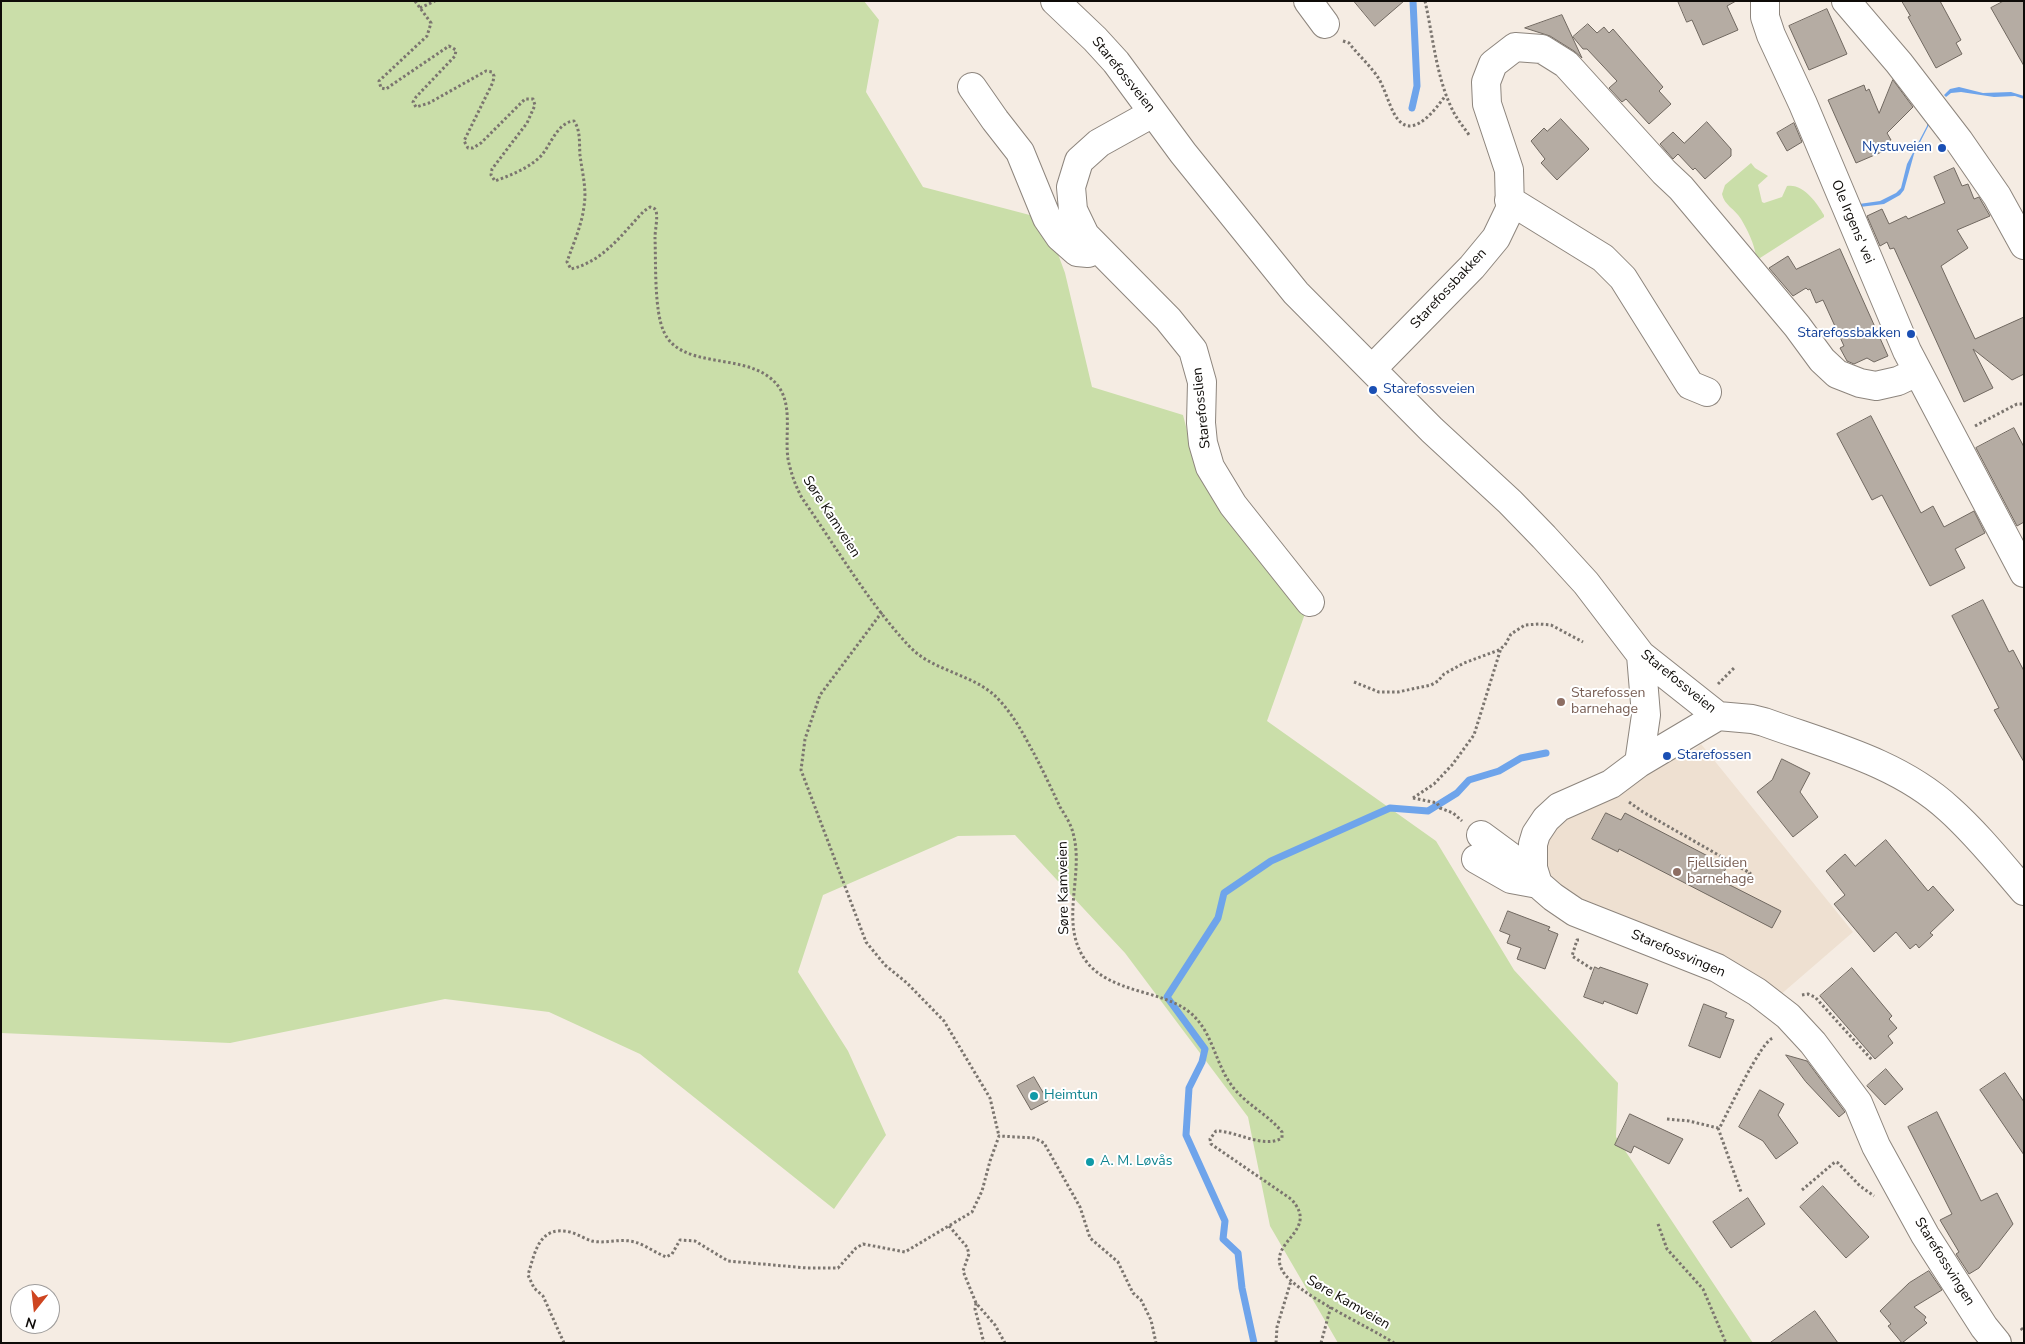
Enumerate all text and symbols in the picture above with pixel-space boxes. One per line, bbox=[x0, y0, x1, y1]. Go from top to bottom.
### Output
street label: Starefossveien bbox=[1088, 34, 1158, 116]
place label: Nystuveien bbox=[1862, 140, 1932, 156]
marker: Nystuveien bbox=[1936, 142, 1948, 154]
street label: Ole Irgens' vei bbox=[1827, 178, 1877, 266]
street label: Starefossbakken bbox=[1407, 245, 1491, 333]
place label: Starefossbakken bbox=[1797, 326, 1901, 342]
marker: Starefossbakken bbox=[1905, 328, 1917, 340]
street label: Starefosslien bbox=[1189, 366, 1215, 450]
place label: Starefossveien bbox=[1383, 382, 1475, 398]
marker: Starefossveien bbox=[1367, 384, 1379, 396]
street label: Søre Kamveien bbox=[798, 473, 864, 561]
street label: Starefossveien bbox=[1637, 647, 1719, 717]
place label: Starefossen barnehage bbox=[1571, 686, 1645, 719]
marker: Starefossen barnehage bbox=[1555, 696, 1567, 708]
place label: Starefossen bbox=[1677, 748, 1751, 764]
marker: Starefossen bbox=[1661, 750, 1673, 762]
street label: Søre Kamveien bbox=[1055, 841, 1073, 935]
place label: Fjellsiden barnehage bbox=[1687, 856, 1754, 889]
marker: Fjellsiden barnehage bbox=[1671, 866, 1683, 878]
street label: Starefossvingen bbox=[1628, 927, 1728, 981]
place label: Heimtun bbox=[1044, 1088, 1098, 1104]
marker: Heimtun bbox=[1028, 1090, 1040, 1102]
place label: A. M. Løvås bbox=[1100, 1154, 1172, 1170]
marker: A. M. Løvås bbox=[1084, 1156, 1096, 1168]
street label: Starefossvingen bbox=[1910, 1215, 1978, 1309]
street label: Søre Kamveien bbox=[1303, 1272, 1393, 1334]
north arrow bbox=[10, 1284, 60, 1334]
text: N bbox=[23, 1312, 39, 1334]

